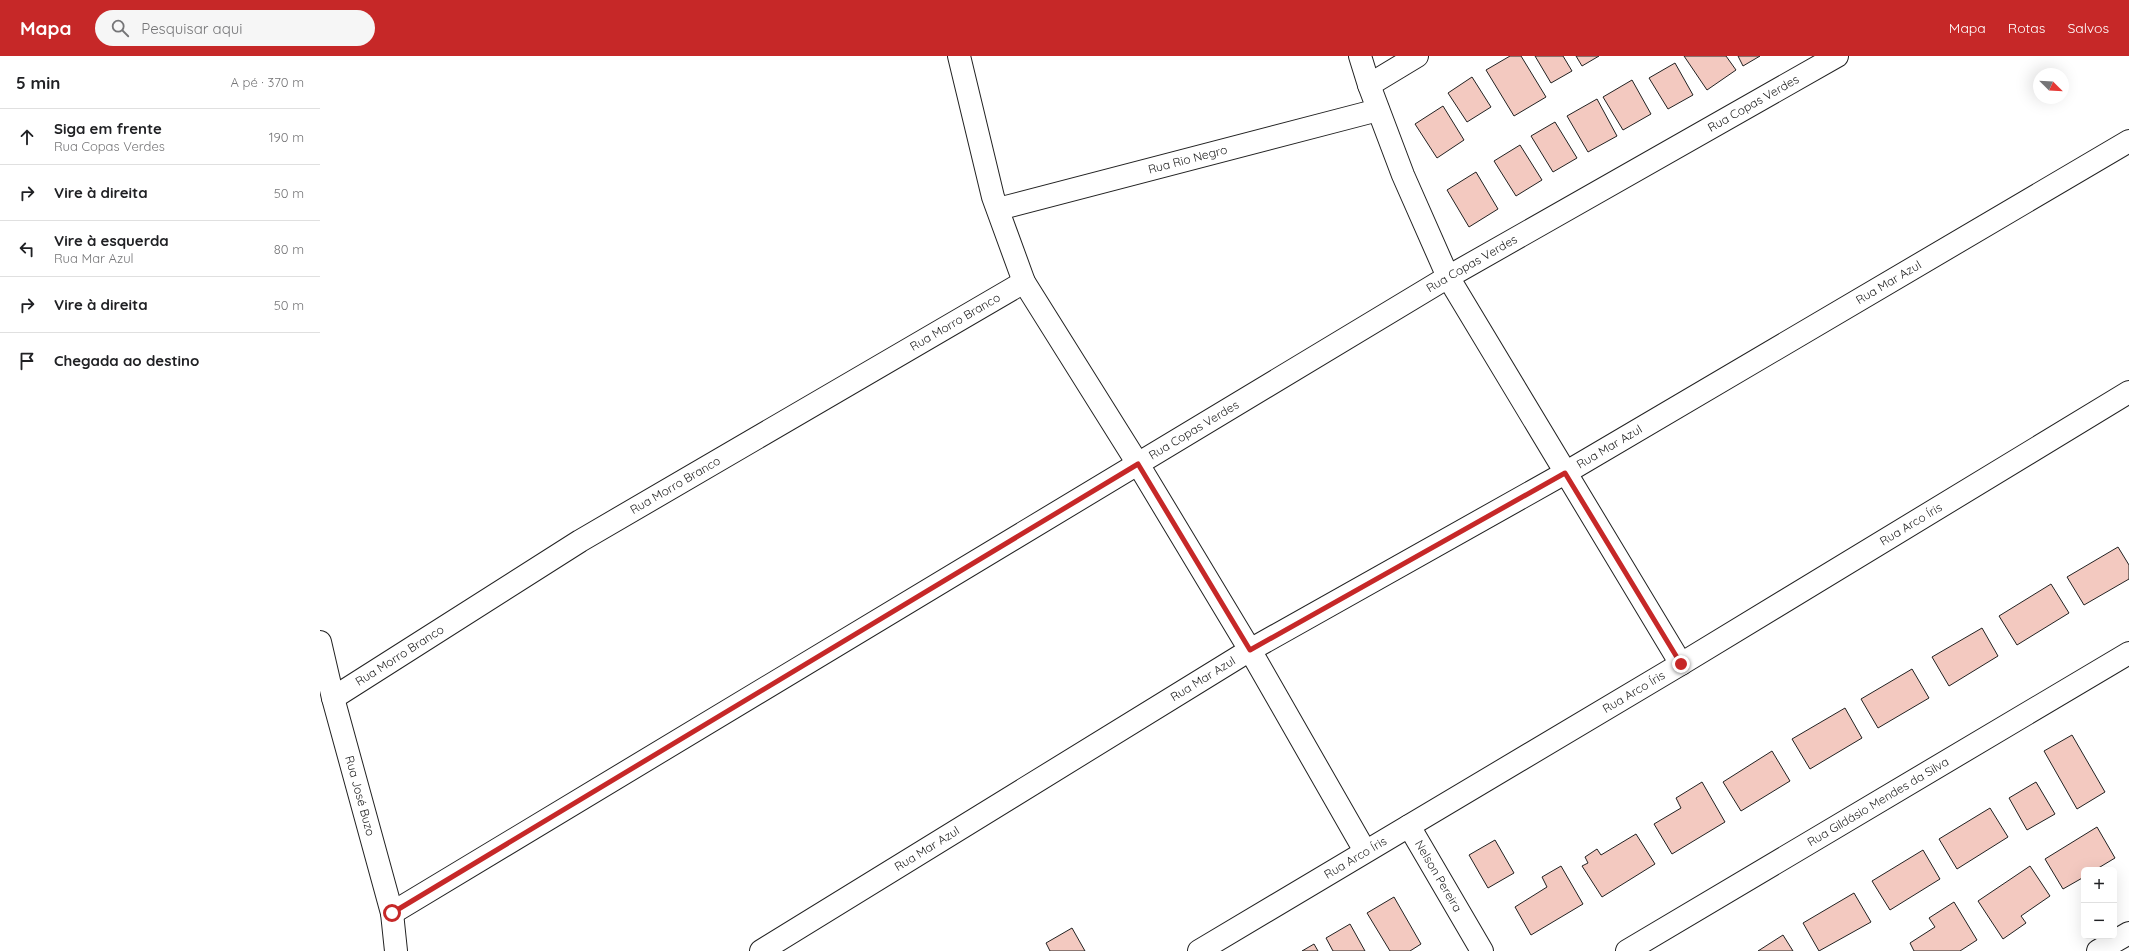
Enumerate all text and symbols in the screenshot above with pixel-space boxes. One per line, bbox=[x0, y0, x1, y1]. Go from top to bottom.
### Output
search box bbox=[95, 10, 375, 46]
text: Mapa bbox=[20, 16, 71, 40]
icon: search bbox=[109, 17, 131, 39]
text: Pesquisar aqui bbox=[141, 19, 243, 38]
text: Mapa bbox=[1949, 19, 1986, 37]
text: Rotas bbox=[2008, 19, 2045, 37]
text: Salvos bbox=[2067, 19, 2109, 37]
north arrow bbox=[2033, 68, 2069, 104]
street label: Rua Copas Verdes bbox=[1705, 71, 1802, 135]
text: 5 min bbox=[16, 72, 60, 93]
text: A pé · 370 m bbox=[231, 74, 304, 90]
text: Siga em frente bbox=[54, 119, 162, 138]
icon: ahead bbox=[16, 126, 38, 148]
text: 190 m bbox=[269, 129, 304, 145]
text: Rua Copas Verdes bbox=[54, 138, 165, 154]
street label: Rua Rio Negro bbox=[1146, 142, 1229, 177]
icon: right bbox=[16, 182, 38, 204]
text: Vire à direita bbox=[54, 183, 148, 202]
text: 50 m bbox=[274, 185, 304, 201]
text: Vire à esquerda bbox=[54, 231, 169, 250]
street label: Rua Copas Verdes bbox=[1423, 231, 1520, 295]
icon: left bbox=[16, 238, 38, 260]
text: 80 m bbox=[274, 241, 304, 257]
text: Rua Mar Azul bbox=[54, 250, 134, 266]
street label: Rua Mar Azul bbox=[1853, 257, 1924, 307]
street label: Rua Morro Branco bbox=[907, 290, 1003, 354]
icon: right bbox=[16, 294, 38, 316]
text: Vire à direita bbox=[54, 295, 148, 314]
text: 50 m bbox=[274, 297, 304, 313]
icon: arrive bbox=[16, 350, 38, 372]
text: Chegada ao destino bbox=[54, 351, 199, 370]
street label: Rua Copas Verdes bbox=[1146, 397, 1242, 463]
street label: Rua Mar Azul bbox=[1574, 421, 1645, 472]
street label: Rua Morro Branco bbox=[627, 453, 723, 517]
street label: Rua Arco Íris bbox=[1877, 499, 1945, 549]
street label: Rua Morro Branco bbox=[352, 622, 446, 689]
street label: Rua Mar Azul bbox=[1167, 653, 1238, 704]
route end bbox=[1672, 655, 1690, 673]
street label: Rua Arco Íris bbox=[1600, 667, 1668, 716]
street label: Rua José Buzo bbox=[342, 754, 379, 838]
street label: Rua Gildásio Mendes da Silva bbox=[1804, 754, 1951, 849]
street label: Rua Mar Azul bbox=[892, 823, 962, 874]
street label: Rua Arco Íris bbox=[1321, 833, 1389, 882]
street label: Nelson Pereira bbox=[1412, 837, 1466, 914]
map controls bbox=[2081, 867, 2117, 939]
button: + bbox=[2081, 867, 2117, 903]
button: − bbox=[2081, 903, 2117, 939]
route start bbox=[383, 904, 401, 922]

